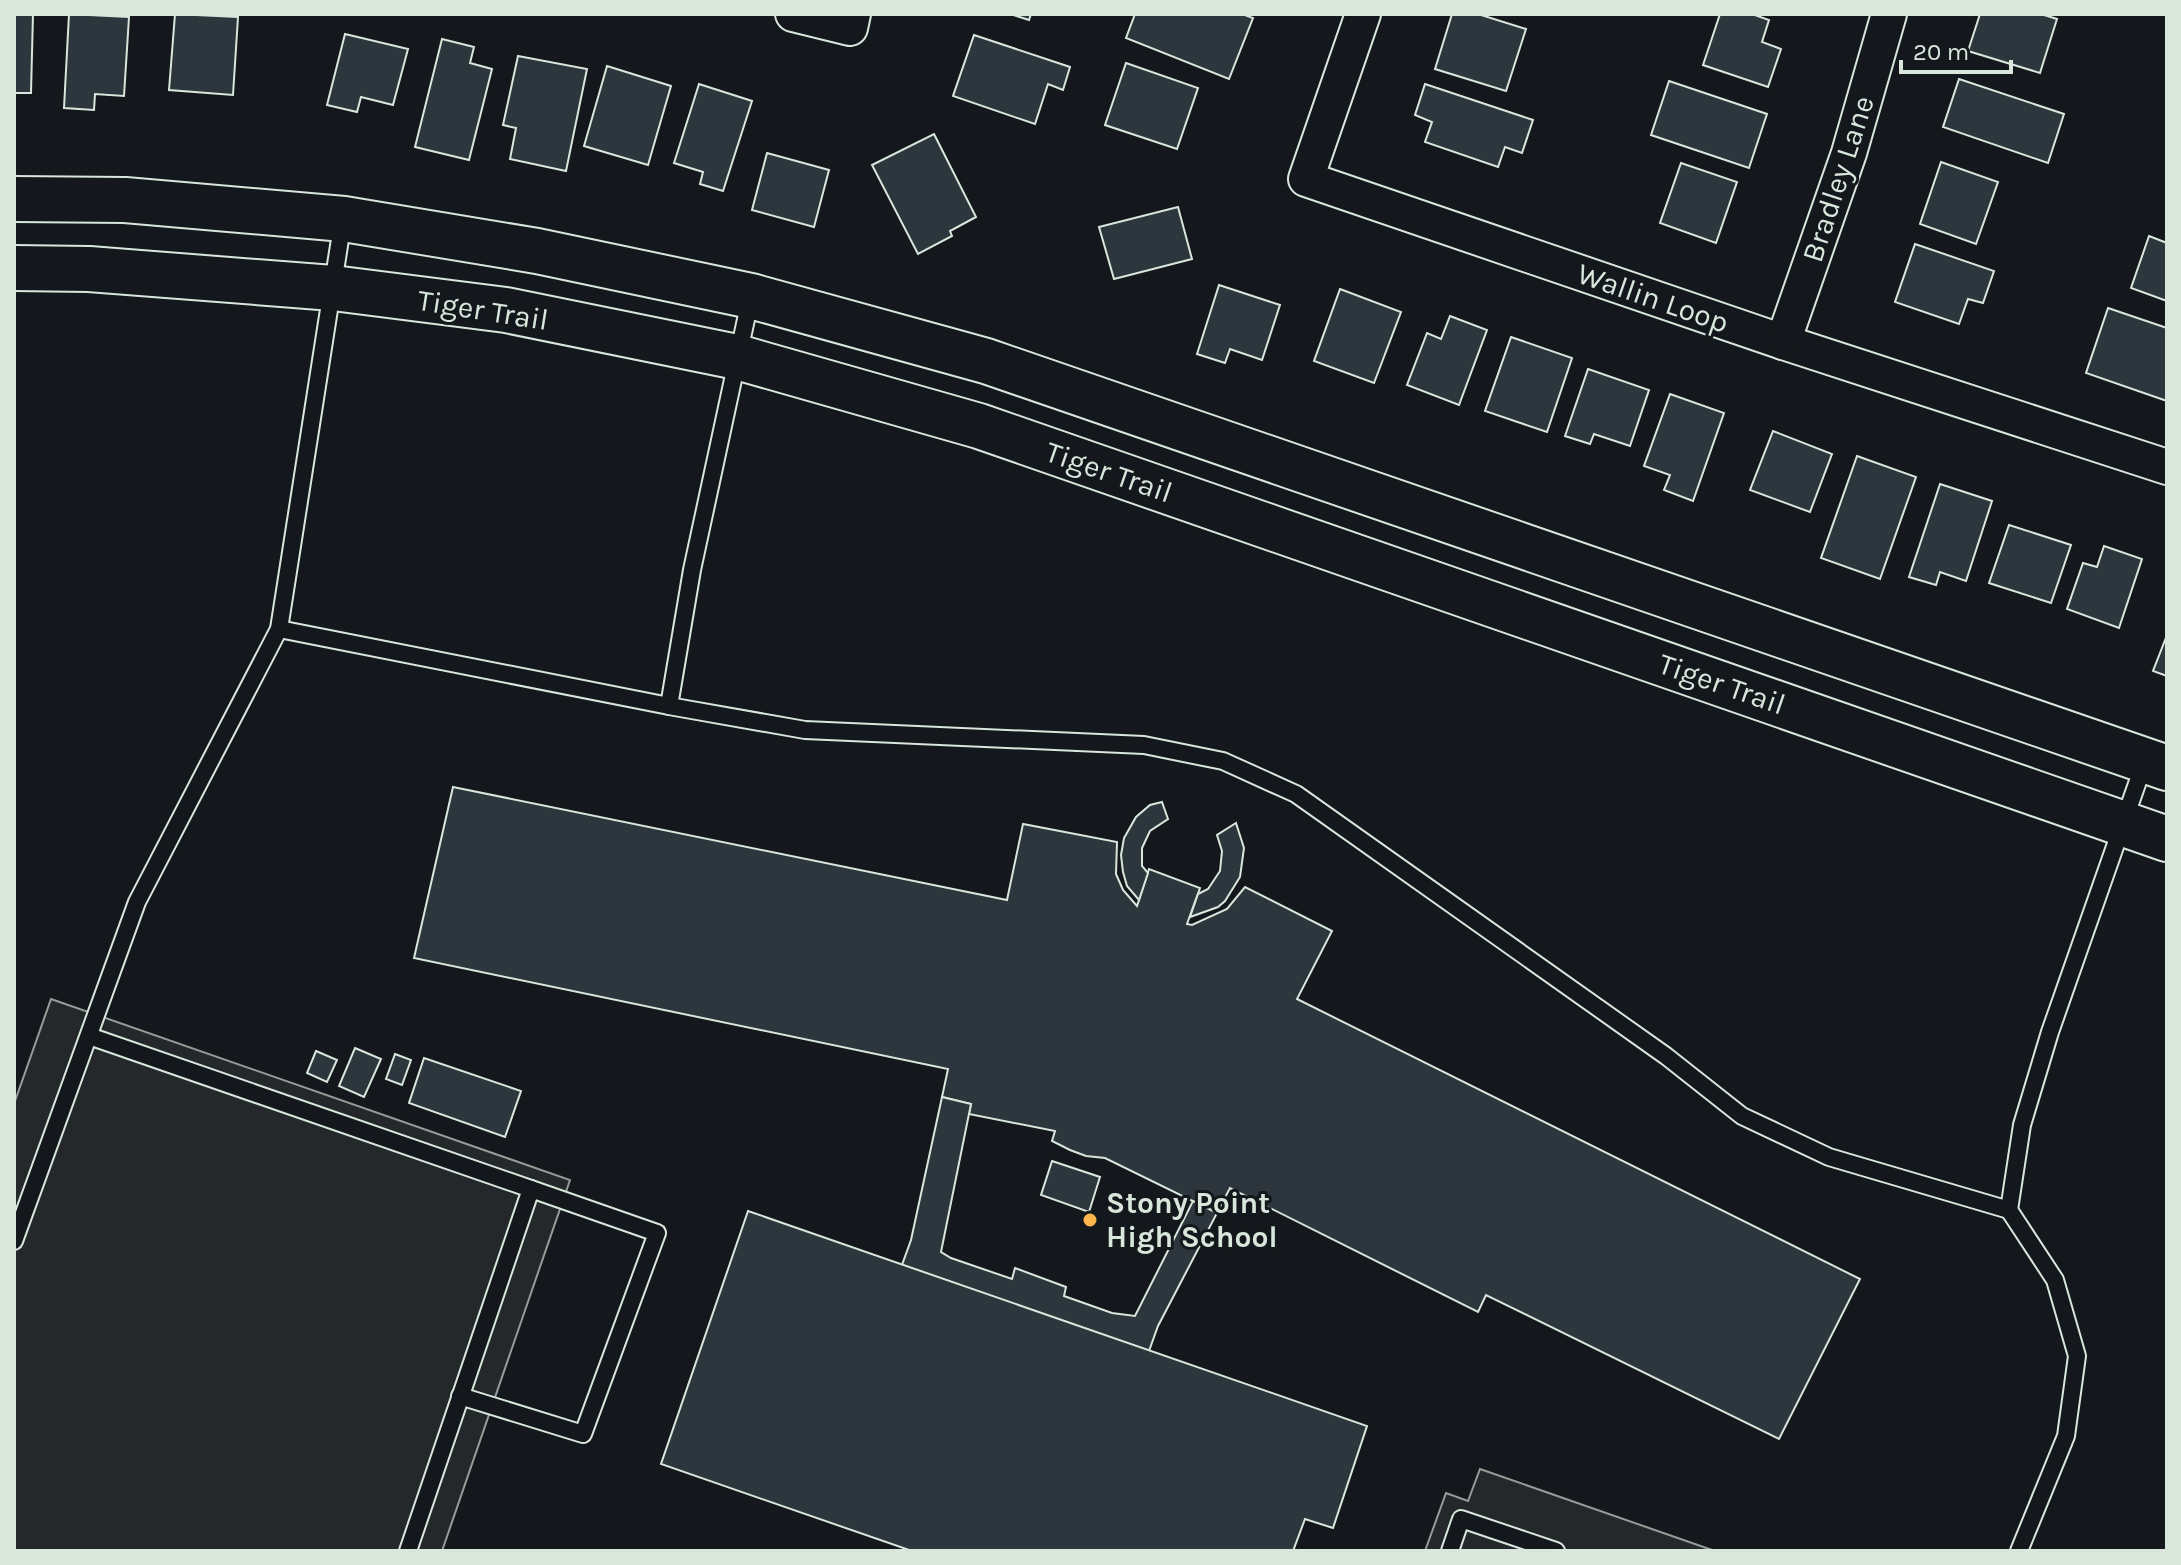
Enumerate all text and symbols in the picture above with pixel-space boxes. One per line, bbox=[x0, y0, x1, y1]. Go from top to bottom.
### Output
scale bar bbox=[1901, 24, 2011, 74]
text: 20 m bbox=[1913, 38, 1969, 66]
street label: Bradley Lane bbox=[1794, 91, 1882, 267]
street label: Wallin Loop bbox=[1573, 255, 1733, 341]
street label: Tiger Trail bbox=[415, 282, 551, 338]
street label: Tiger Trail bbox=[1041, 434, 1177, 510]
street label: Tiger Trail bbox=[1654, 646, 1790, 722]
place label: Stony Point High School bbox=[1106, 1185, 1278, 1255]
marker: Stony Point High School bbox=[1081, 1211, 1099, 1229]

